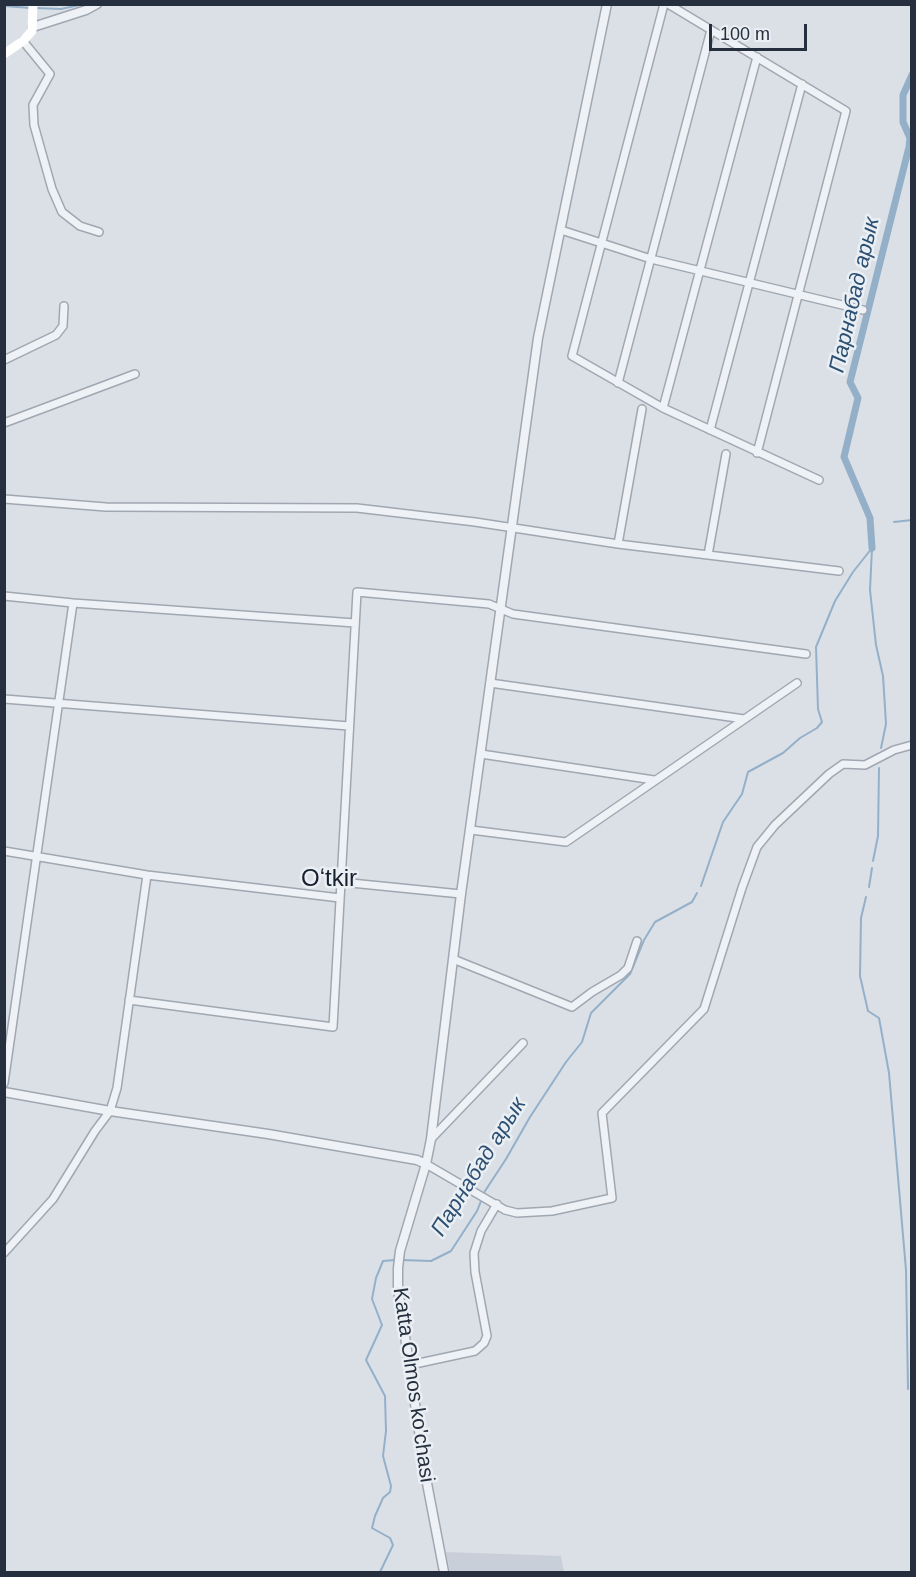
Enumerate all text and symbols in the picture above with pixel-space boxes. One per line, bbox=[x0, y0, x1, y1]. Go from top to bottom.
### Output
scale bar bbox=[712, 12, 810, 50]
text: 100 m bbox=[720, 24, 770, 44]
water label: Парнабад арык bbox=[824, 215, 886, 375]
district label: Oʻtkir bbox=[301, 865, 357, 893]
water label: Парнабад арык bbox=[426, 1093, 532, 1241]
street label: Katta Olmos ko'chasi bbox=[387, 1286, 439, 1484]

